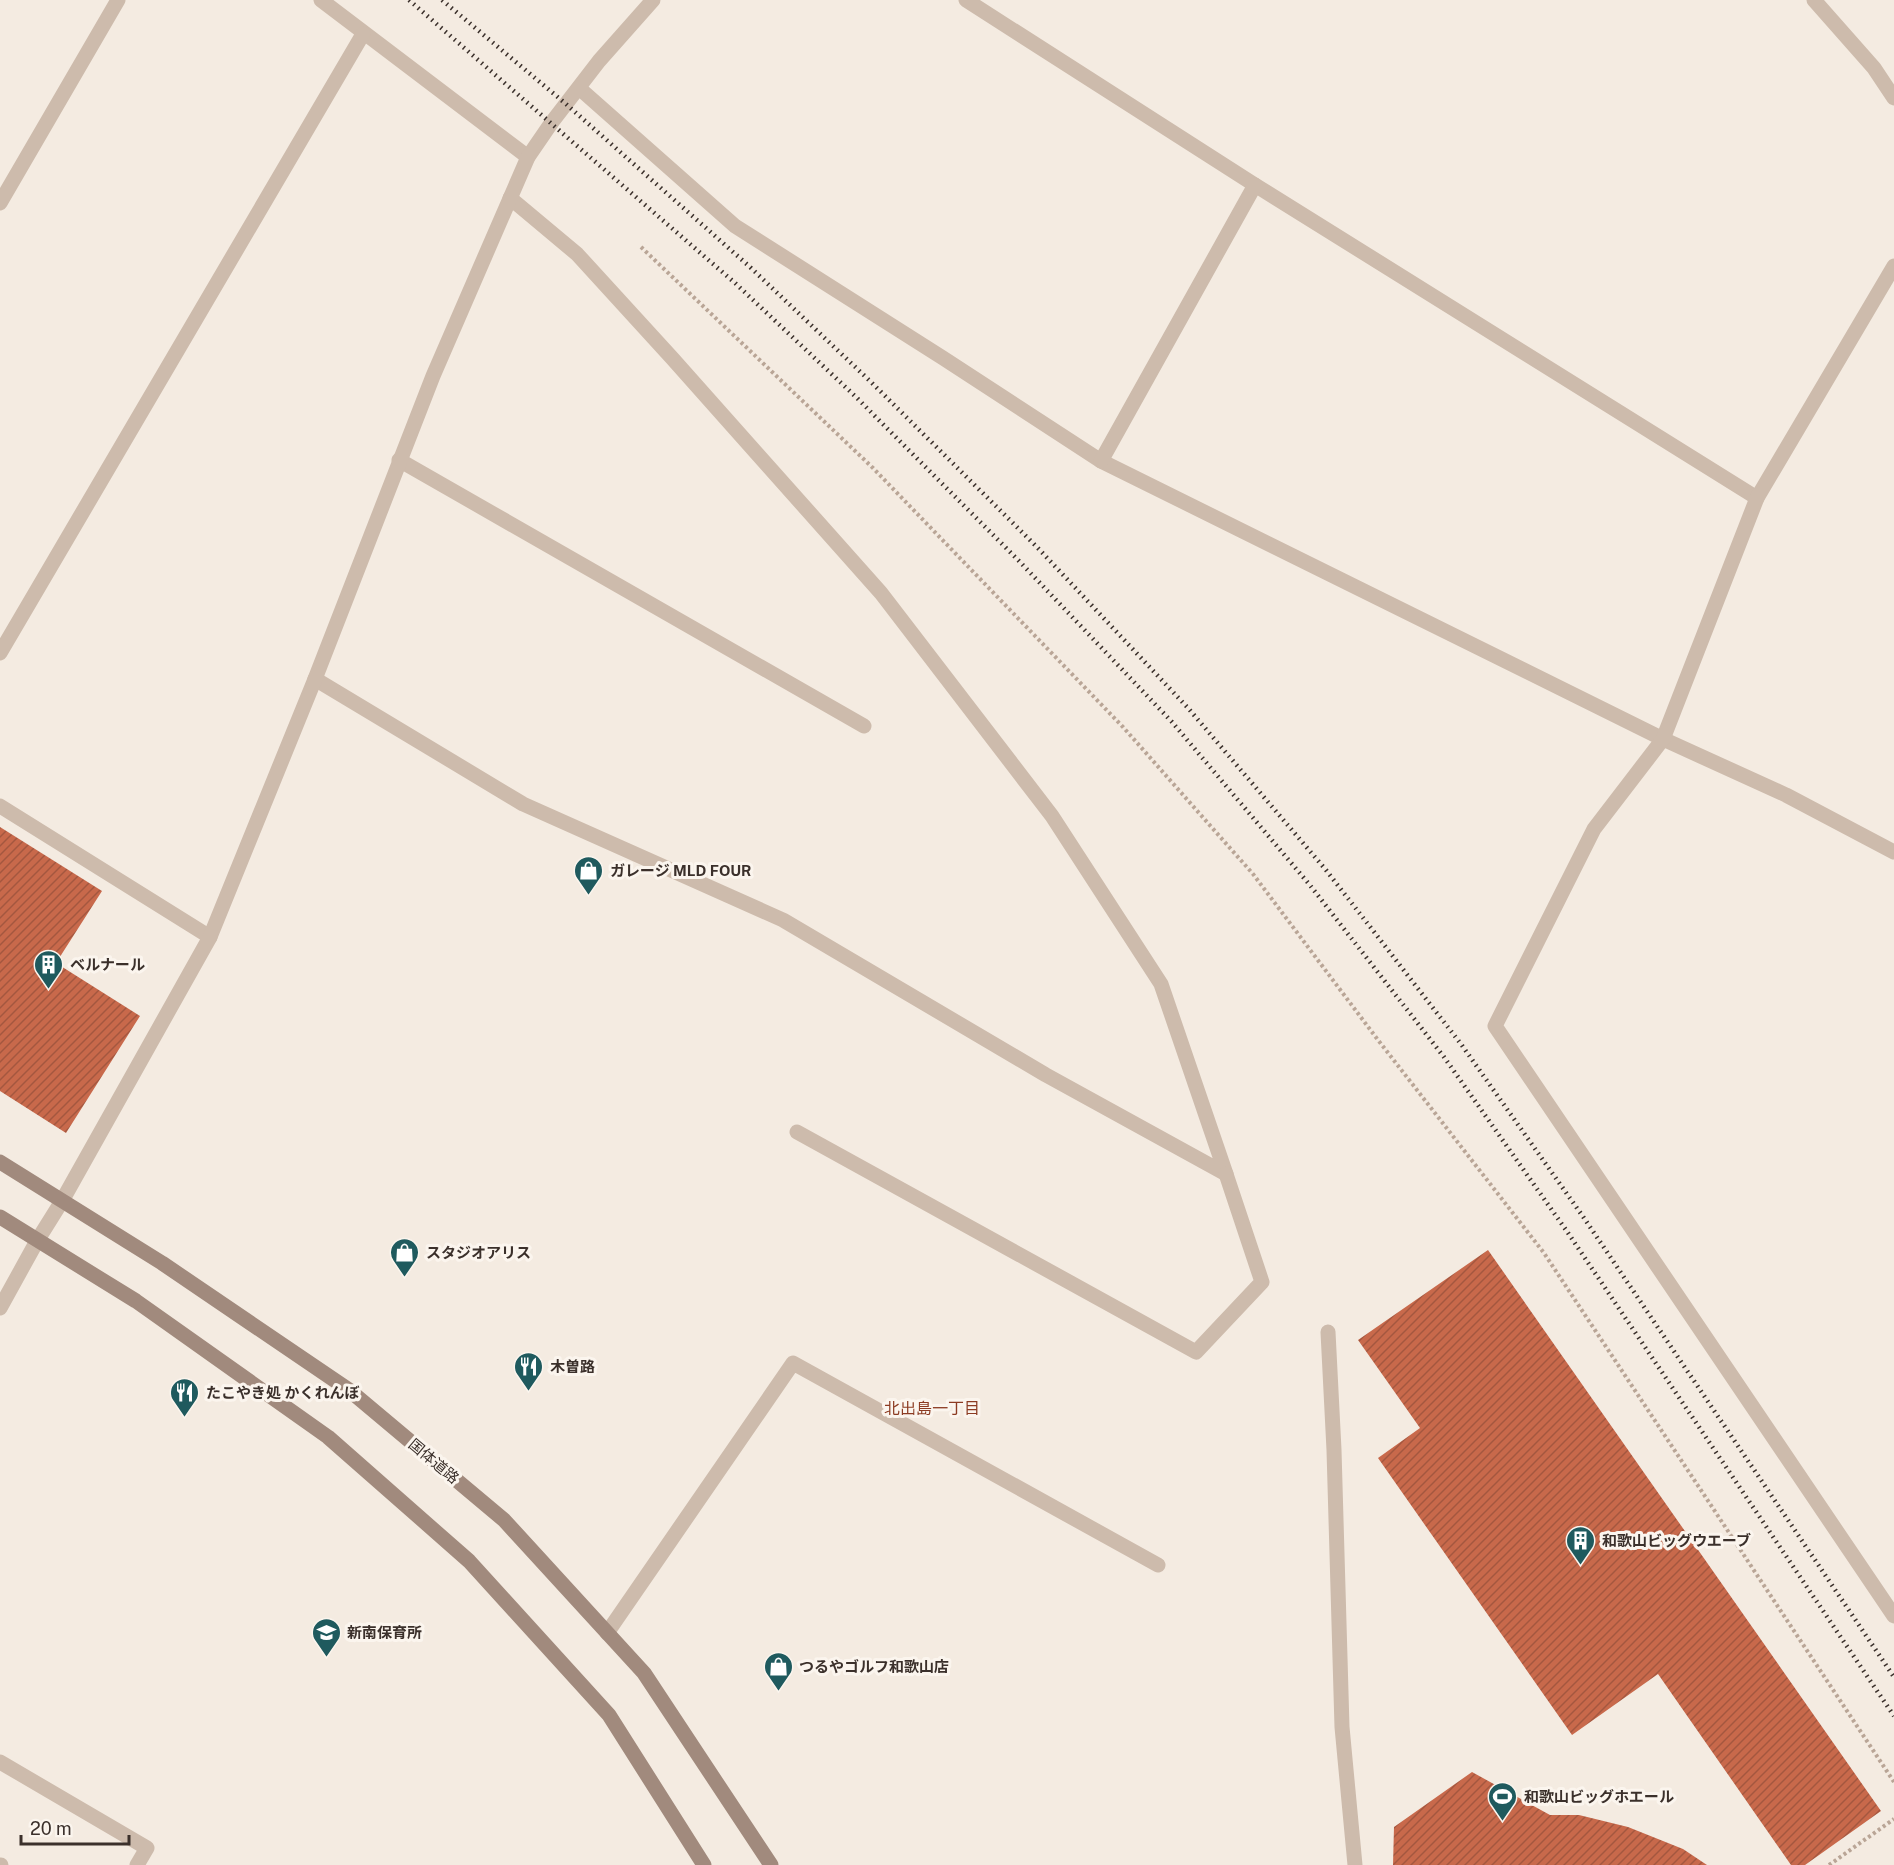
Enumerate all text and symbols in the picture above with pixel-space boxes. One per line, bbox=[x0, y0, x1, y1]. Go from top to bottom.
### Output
shop icon: ガレージ MLD FOUR bbox=[573, 854, 605, 896]
place label: ガレージ MLD FOUR bbox=[610, 862, 751, 879]
building icon: ベルナール bbox=[33, 948, 65, 990]
place label: ベルナール bbox=[70, 956, 145, 973]
shop icon: スタジオアリス bbox=[389, 1236, 421, 1278]
place label: スタジオアリス bbox=[426, 1244, 531, 1261]
restaurant icon: 木曽路 bbox=[513, 1350, 545, 1392]
place label: 木曽路 bbox=[550, 1358, 595, 1375]
restaurant icon: たこやき処 かくれんぼ bbox=[169, 1376, 201, 1418]
place label: たこやき処 かくれんぼ bbox=[206, 1384, 359, 1401]
district label: 北出島一丁目 bbox=[884, 1399, 980, 1418]
street label: 国体道路 bbox=[406, 1435, 462, 1487]
building icon: 和歌山ビッグウエーブ bbox=[1565, 1524, 1597, 1566]
place label: 和歌山ビッグウエーブ bbox=[1602, 1532, 1751, 1549]
school or university icon: 新南保育所 bbox=[310, 1616, 342, 1658]
place label: 新南保育所 bbox=[347, 1624, 422, 1641]
shop icon: つるやゴルフ和歌山店 bbox=[762, 1650, 794, 1692]
place label: つるやゴルフ和歌山店 bbox=[799, 1658, 949, 1675]
sports icon: 和歌山ビッグホエール bbox=[1487, 1780, 1519, 1822]
place label: 和歌山ビッグホエール bbox=[1524, 1788, 1674, 1805]
scale bar bbox=[21, 1808, 129, 1846]
text: 20 m bbox=[30, 1818, 72, 1839]

